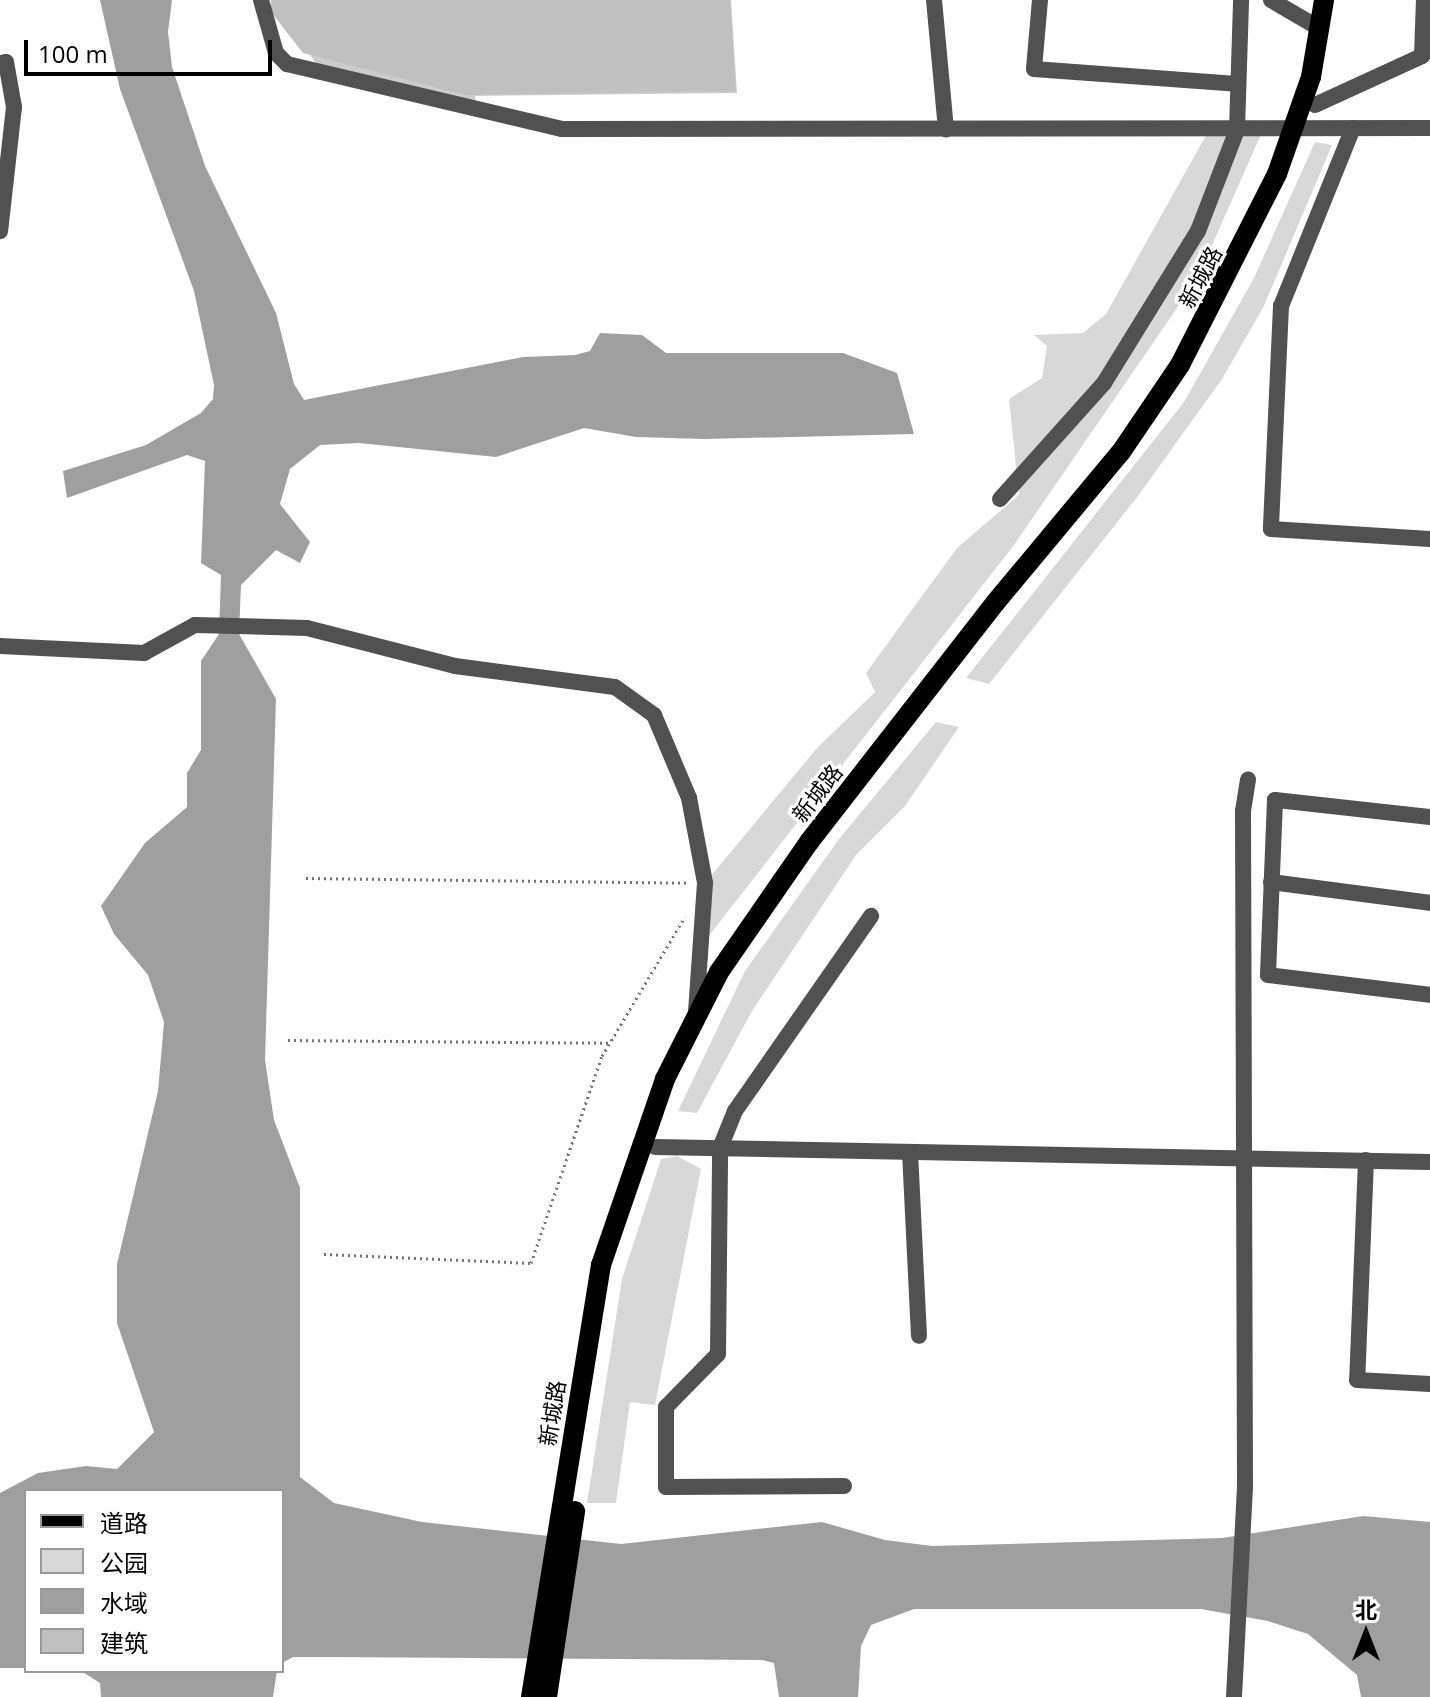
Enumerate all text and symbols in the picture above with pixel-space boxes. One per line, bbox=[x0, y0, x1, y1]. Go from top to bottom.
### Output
scale bar bbox=[28, 24, 276, 74]
text: 100 m bbox=[38, 37, 108, 70]
street label: 新城路 bbox=[1173, 242, 1227, 312]
street label: 新城路 bbox=[786, 759, 848, 827]
street label: 新城路 bbox=[534, 1378, 570, 1448]
legend bbox=[24, 1489, 284, 1673]
text: 道路 bbox=[100, 1506, 148, 1539]
text: 公园 bbox=[100, 1546, 148, 1579]
text: 水域 bbox=[100, 1586, 148, 1619]
north arrow bbox=[1326, 1593, 1406, 1673]
text: 北 bbox=[1355, 1594, 1377, 1624]
text: 建筑 bbox=[100, 1626, 148, 1659]

